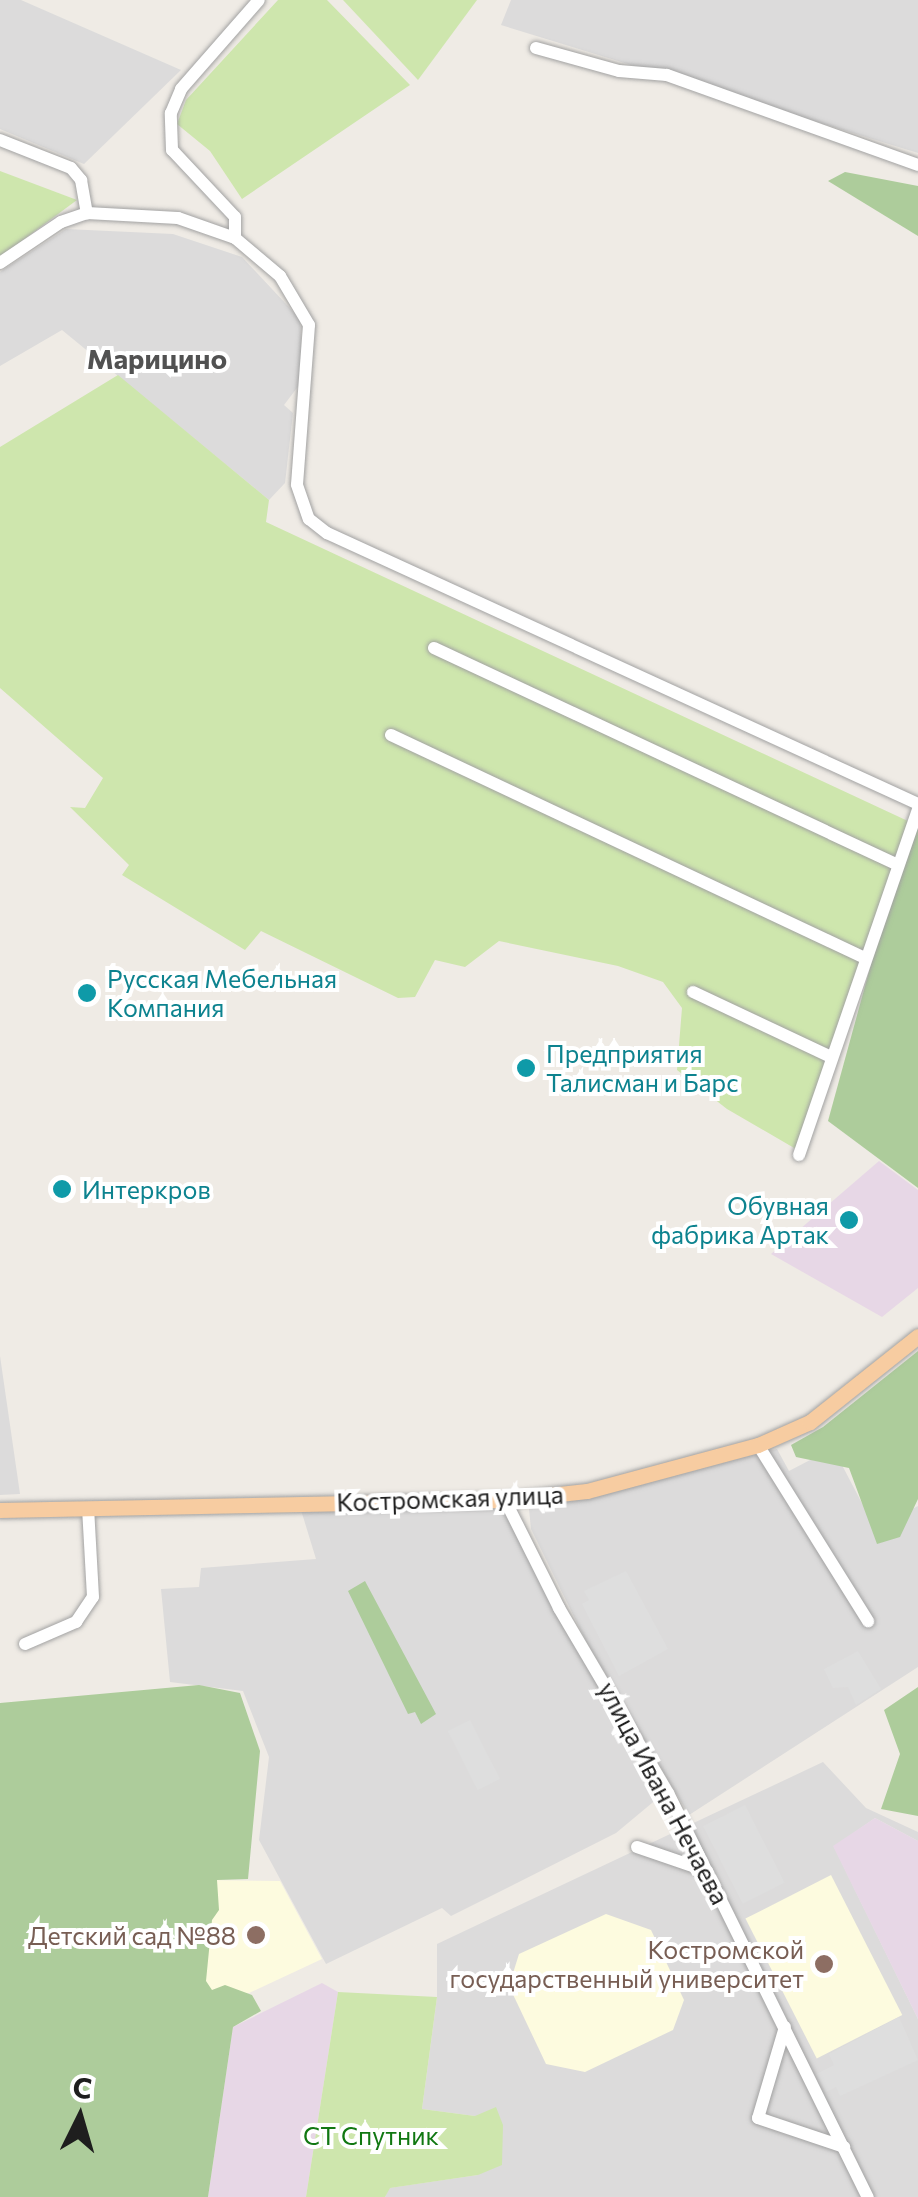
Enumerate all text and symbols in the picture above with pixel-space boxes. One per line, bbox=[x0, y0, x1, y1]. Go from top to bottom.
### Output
district label: Марицино bbox=[87, 341, 227, 375]
place label: Русская Мебельная Компания bbox=[107, 964, 337, 1023]
marker: Русская Мебельная Компания bbox=[76, 982, 98, 1004]
place label: Предприятия Талисман и Барс bbox=[546, 1039, 738, 1098]
marker: Предприятия Талисман и Барс bbox=[515, 1057, 537, 1079]
place label: Интеркров bbox=[82, 1174, 211, 1204]
marker: Интеркров bbox=[51, 1178, 73, 1200]
place label: Обувная фабрика Артак bbox=[651, 1191, 829, 1250]
marker: Обувная фабрика Артак bbox=[838, 1209, 860, 1231]
street label: Костромская улица bbox=[336, 1479, 564, 1517]
street label: улица Ивана Нечаева bbox=[593, 1677, 735, 1909]
place label: Детский сад №88 bbox=[28, 1920, 236, 1950]
marker: Детский сад №88 bbox=[245, 1924, 267, 1946]
place label: Костромской государственный университет bbox=[449, 1935, 804, 1994]
marker: Костромской государственный университет bbox=[813, 1953, 835, 1975]
north arrow bbox=[30, 2067, 130, 2167]
text: С bbox=[72, 2069, 94, 2105]
park label: СТ Спутник bbox=[303, 2120, 439, 2150]

